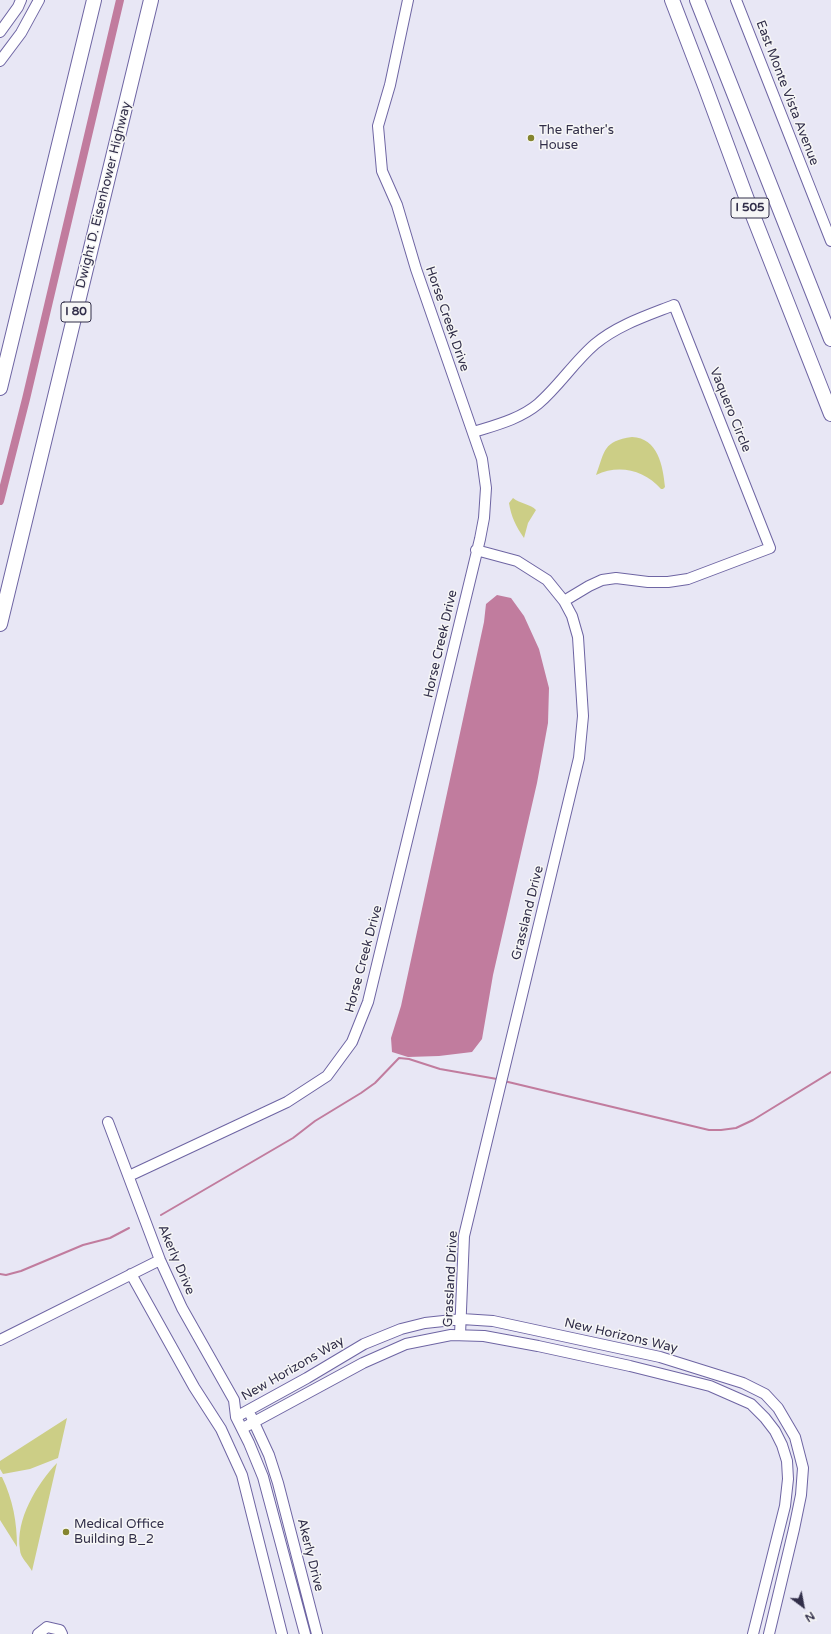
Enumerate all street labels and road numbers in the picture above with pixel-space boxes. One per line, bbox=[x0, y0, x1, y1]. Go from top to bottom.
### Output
street label: East Monte Vista Avenue bbox=[752, 18, 822, 168]
street label: Dwight D. Eisenhower Highway bbox=[73, 100, 135, 290]
road number: I 505 bbox=[731, 198, 769, 218]
street label: Horse Creek Drive bbox=[422, 264, 472, 374]
road number: I 80 bbox=[61, 302, 91, 322]
street label: Vaquero Circle bbox=[706, 365, 754, 455]
street label: Horse Creek Drive bbox=[421, 588, 461, 700]
street label: Grassland Drive bbox=[509, 864, 547, 962]
street label: Horse Creek Drive bbox=[342, 904, 386, 1014]
street label: Akerly Drive bbox=[154, 1223, 198, 1297]
street label: Grassland Drive bbox=[441, 1230, 461, 1328]
street label: New Horizons Way bbox=[563, 1315, 679, 1357]
street label: New Horizons Way bbox=[239, 1333, 347, 1405]
street label: Akerly Drive bbox=[293, 1517, 327, 1593]

